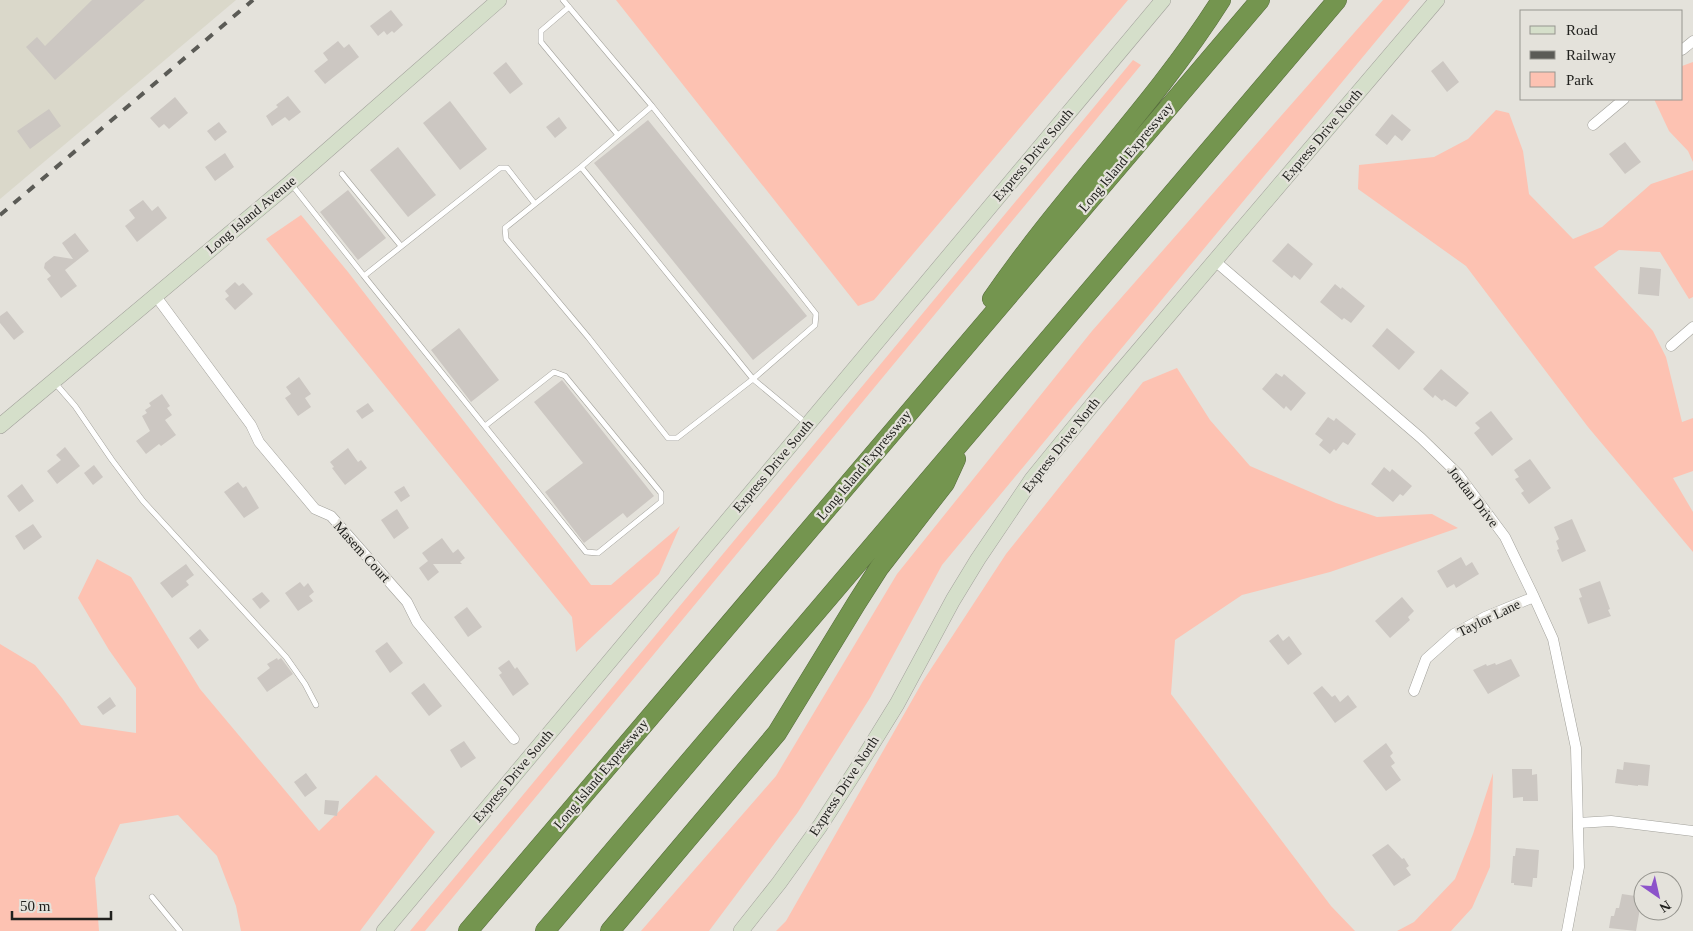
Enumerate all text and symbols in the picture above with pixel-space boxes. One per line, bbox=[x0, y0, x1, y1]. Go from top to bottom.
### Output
legend bbox=[1520, 10, 1683, 100]
text: Road bbox=[1566, 22, 1598, 38]
text: Railway bbox=[1566, 47, 1616, 63]
text: Park bbox=[1566, 72, 1594, 88]
street label: Express Drive North bbox=[1279, 86, 1365, 184]
street label: Long Island Expressway bbox=[1076, 99, 1176, 215]
street label: Express Drive South bbox=[990, 106, 1076, 204]
street label: Long Island Avenue bbox=[203, 173, 299, 257]
street label: Express Drive North bbox=[1019, 395, 1103, 495]
street label: Long Island Expressway bbox=[814, 407, 914, 523]
street label: Express Drive South bbox=[730, 417, 816, 515]
street label: Jordan Drive bbox=[1445, 464, 1501, 530]
street label: Masem Court bbox=[331, 519, 393, 586]
street label: Taylor Lane bbox=[1455, 596, 1523, 640]
street label: Long Island Expressway bbox=[551, 716, 651, 832]
street label: Express Drive South bbox=[470, 727, 556, 825]
street label: Express Drive North bbox=[806, 733, 882, 839]
north arrow bbox=[1633, 871, 1683, 921]
scale bar bbox=[12, 888, 111, 920]
text: N bbox=[1657, 897, 1673, 915]
text: 50 m bbox=[20, 898, 51, 914]

